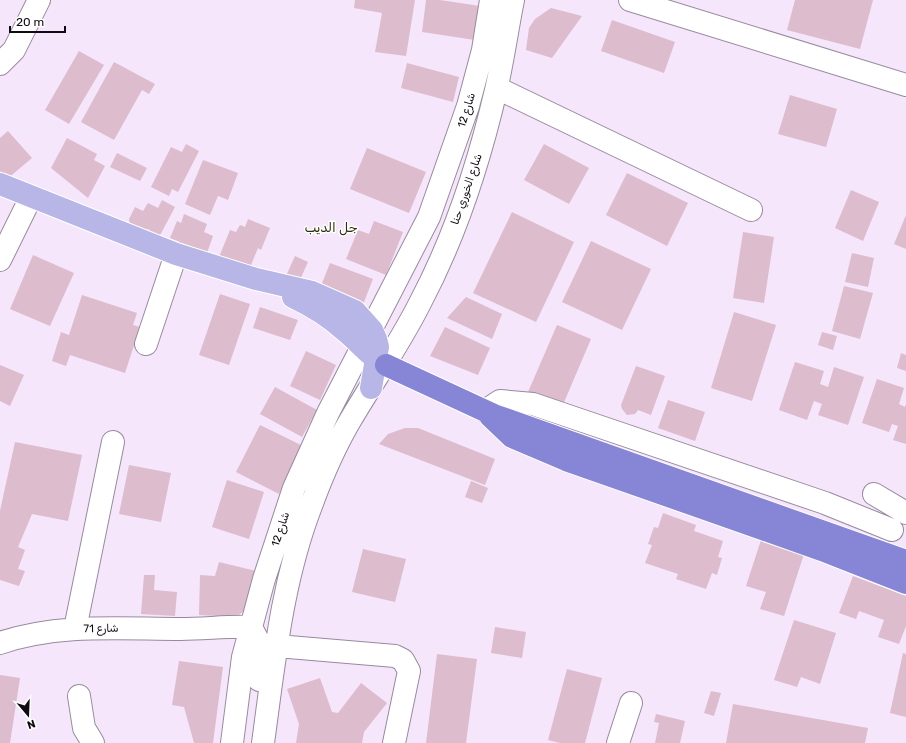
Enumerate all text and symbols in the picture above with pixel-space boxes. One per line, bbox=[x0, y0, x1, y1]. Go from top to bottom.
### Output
scale bar bbox=[10, 8, 65, 34]
text: 20 m bbox=[16, 15, 44, 29]
street label: شارع 12 bbox=[455, 91, 480, 130]
street label: شارع الخوري حنا bbox=[448, 152, 487, 227]
district label: جل الديب bbox=[304, 220, 358, 236]
street label: شارع 12 bbox=[269, 510, 294, 549]
street label: شارع 71 bbox=[83, 622, 119, 637]
north arrow bbox=[8, 695, 48, 735]
text: N bbox=[25, 717, 37, 731]

